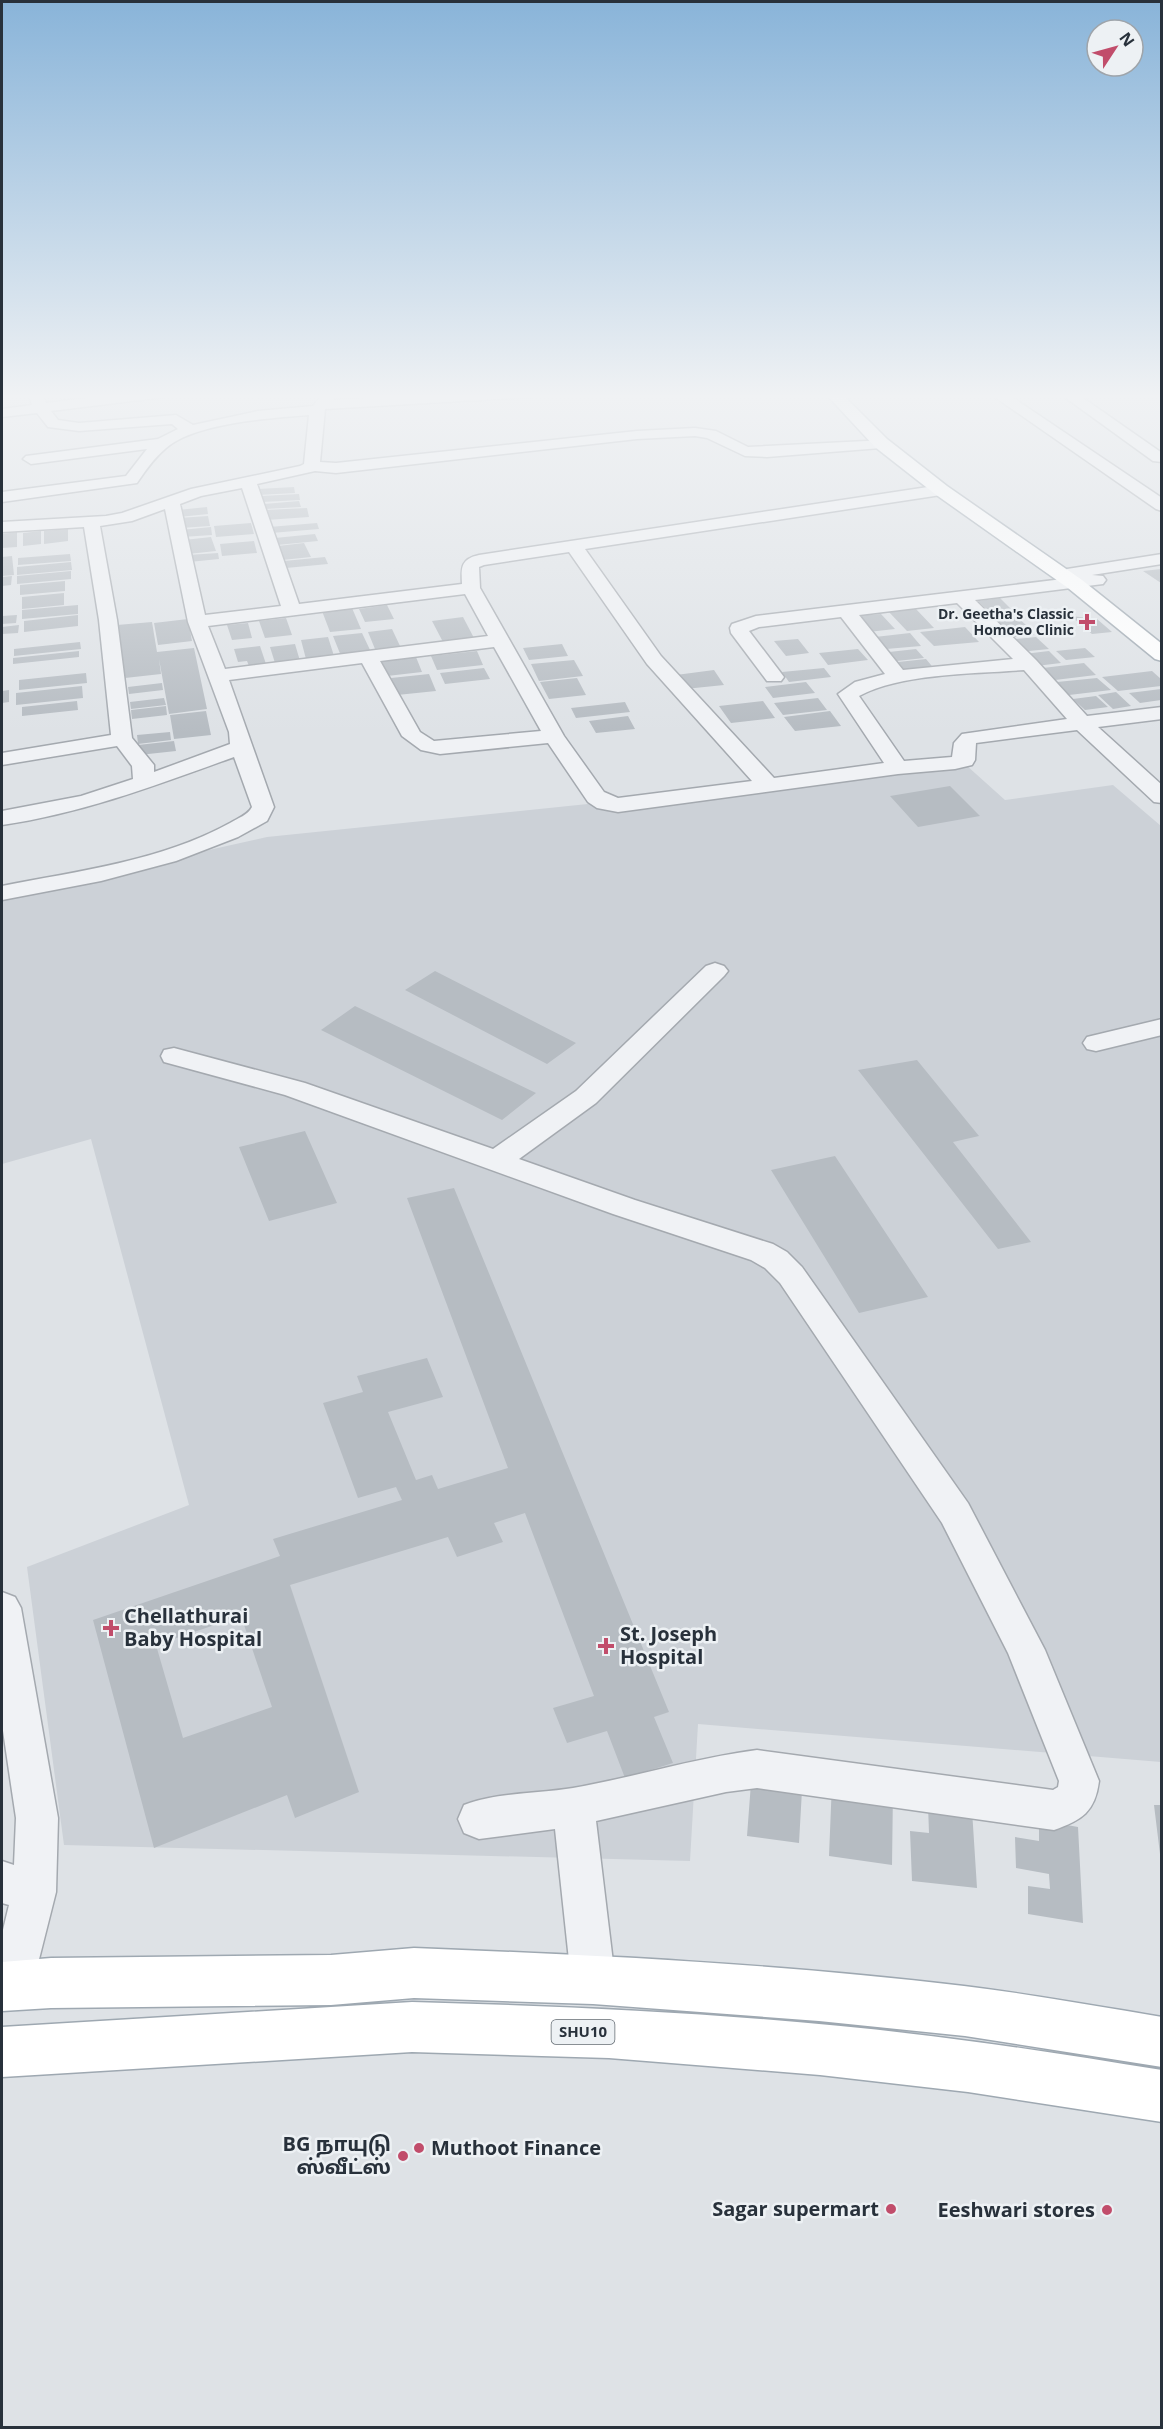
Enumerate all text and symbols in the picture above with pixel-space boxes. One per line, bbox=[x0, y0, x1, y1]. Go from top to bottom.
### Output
north arrow bbox=[1085, 18, 1145, 78]
text: N bbox=[1114, 27, 1140, 51]
place label: Dr. Geetha's Classic Homoeo Clinic bbox=[938, 604, 1074, 639]
marker: Dr. Geetha's Classic Homoeo Clinic bbox=[1078, 613, 1096, 631]
place label: Chellathurai Baby Hospital bbox=[124, 1602, 262, 1652]
marker: Chellathurai Baby Hospital bbox=[102, 1619, 120, 1637]
place label: St. Joseph Hospital bbox=[620, 1620, 717, 1670]
marker: St. Joseph Hospital bbox=[597, 1637, 615, 1655]
road number: SHU10 bbox=[552, 2020, 614, 2044]
place label: BG நாயுடு ஸ்வீட்ஸ் bbox=[283, 2130, 391, 2180]
place label: Muthoot Finance bbox=[431, 2134, 601, 2161]
marker: Muthoot Finance bbox=[412, 2141, 426, 2155]
marker: BG நாயுடு ஸ்வீட்ஸ் bbox=[396, 2149, 410, 2163]
place label: Sagar supermart bbox=[712, 2195, 879, 2222]
place label: Eeshwari stores bbox=[937, 2196, 1095, 2223]
marker: Sagar supermart bbox=[884, 2202, 898, 2216]
marker: Eeshwari stores bbox=[1100, 2203, 1114, 2217]

